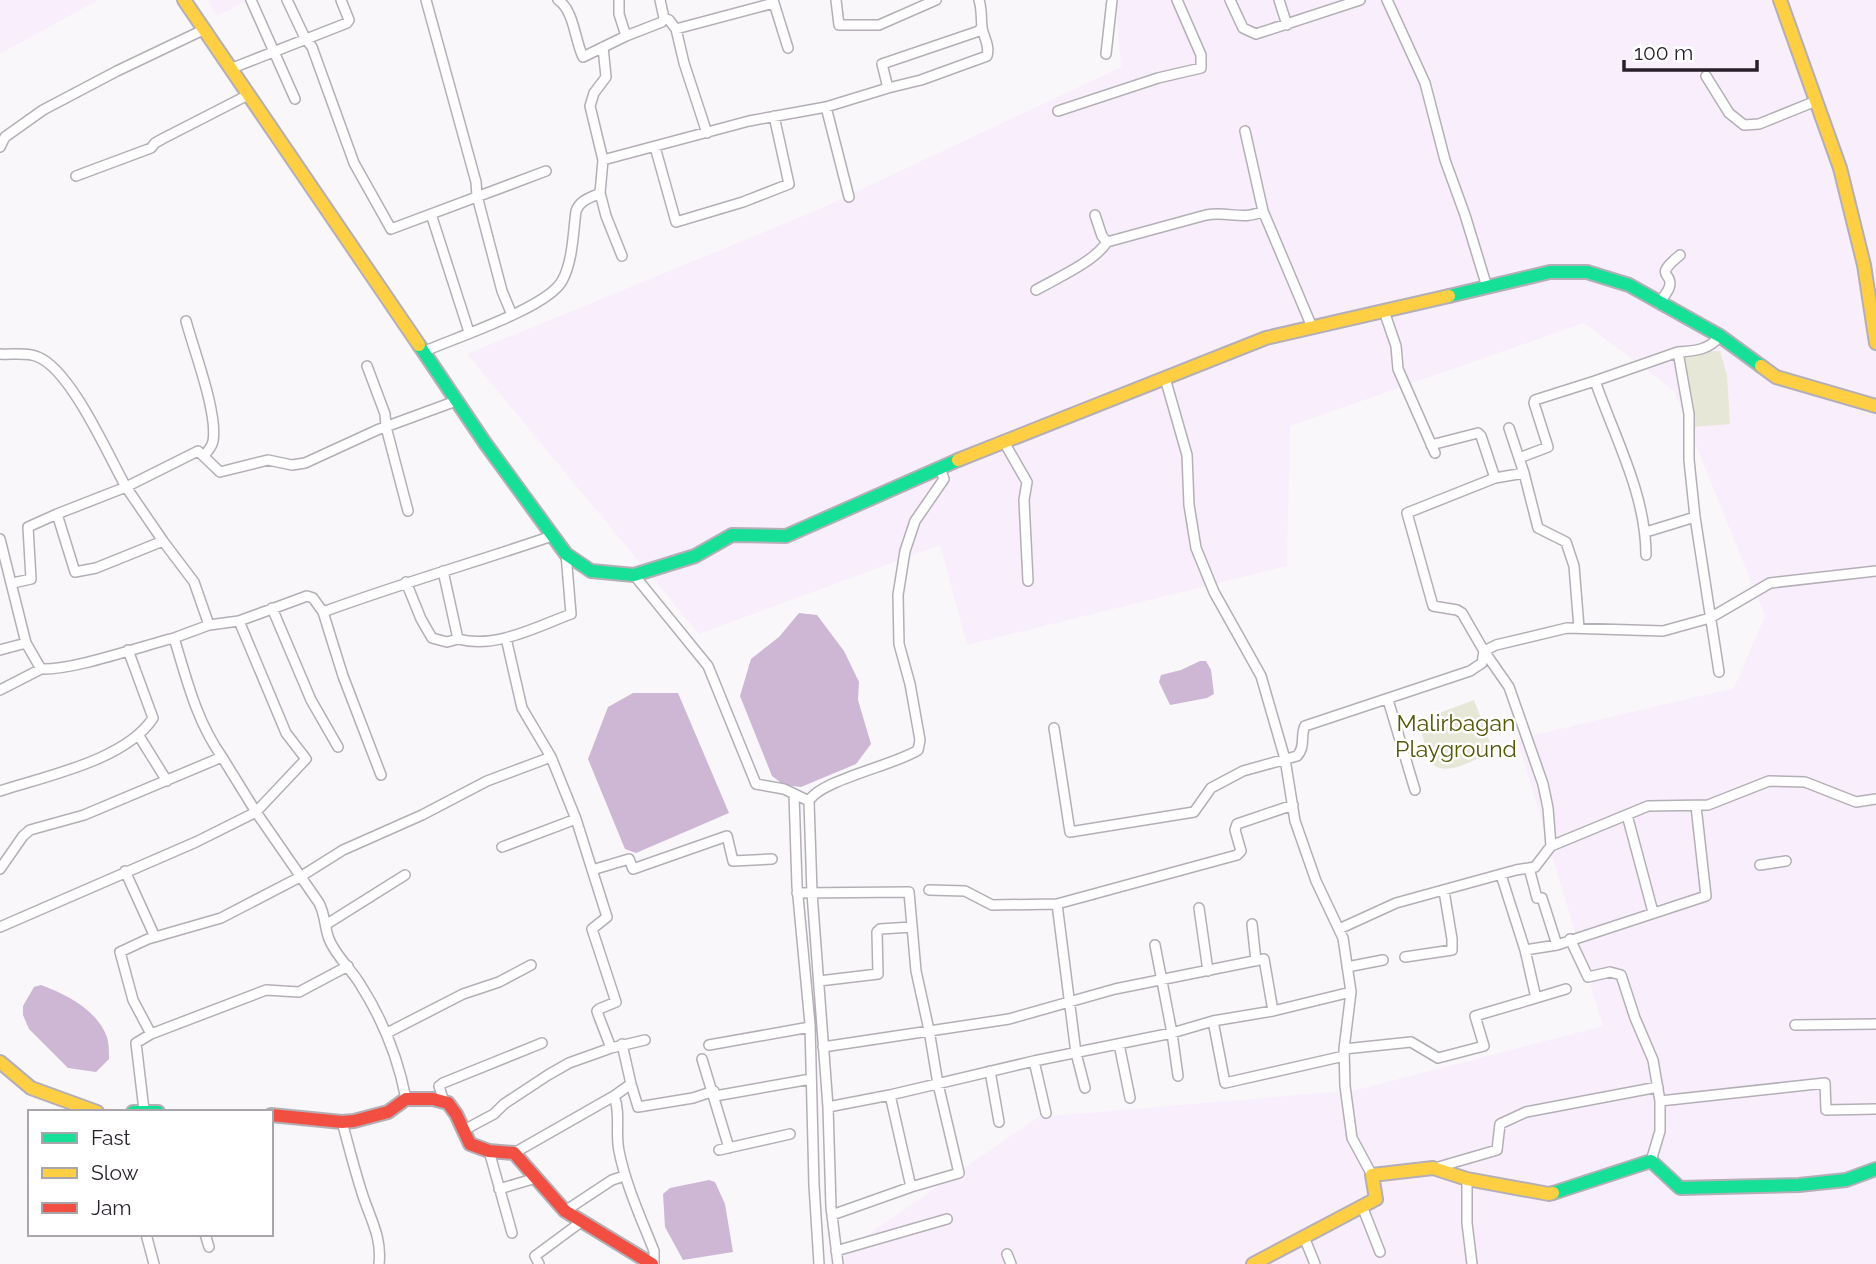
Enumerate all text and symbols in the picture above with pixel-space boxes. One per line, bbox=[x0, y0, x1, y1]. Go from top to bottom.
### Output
scale bar bbox=[1624, 28, 1757, 72]
text: 100 m bbox=[1634, 40, 1693, 65]
park label: Malirbagan Playground bbox=[1395, 709, 1517, 762]
legend bbox=[28, 1110, 273, 1236]
text: Fast bbox=[91, 1125, 131, 1150]
text: Slow bbox=[91, 1160, 139, 1185]
text: Jam bbox=[91, 1195, 132, 1220]

